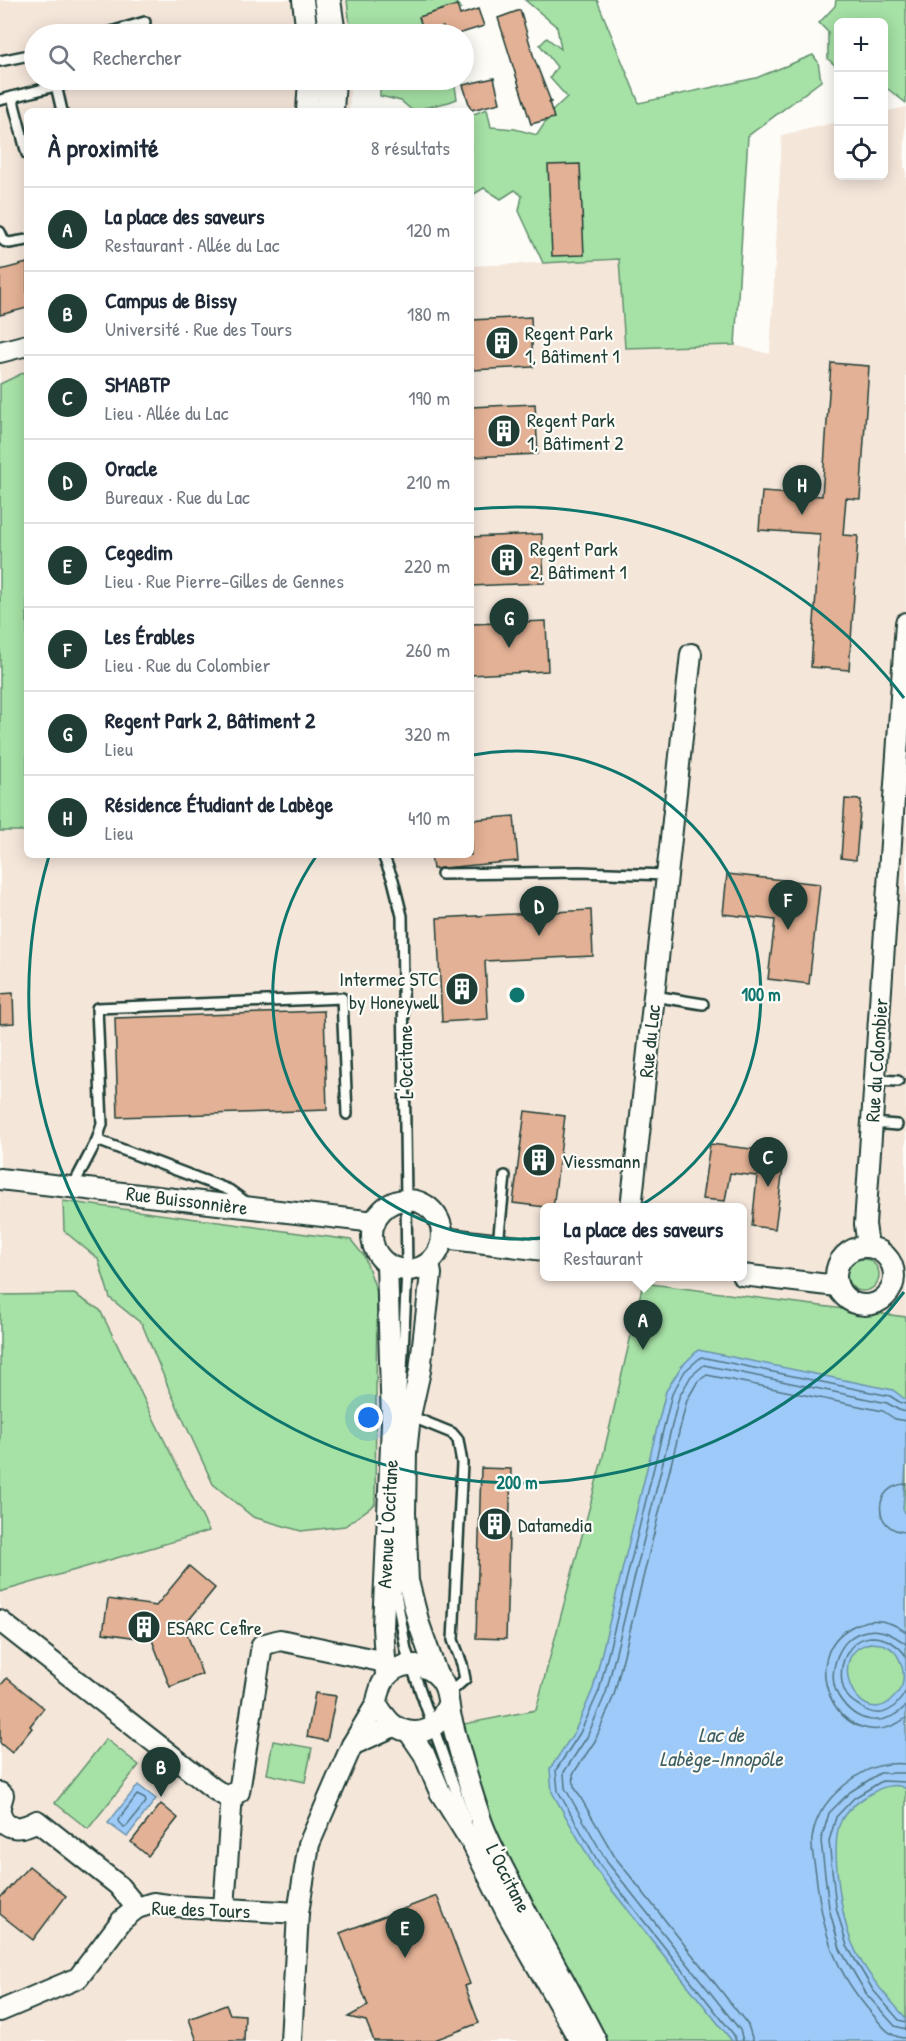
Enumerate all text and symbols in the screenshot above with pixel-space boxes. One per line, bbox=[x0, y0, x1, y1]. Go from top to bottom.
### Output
map controls bbox=[834, 18, 888, 180]
button: + bbox=[834, 18, 888, 72]
search box bbox=[24, 24, 474, 90]
icon: search bbox=[45, 41, 78, 74]
text: Rechercher bbox=[93, 42, 182, 72]
button: − bbox=[834, 72, 888, 126]
button: locate bbox=[834, 126, 888, 180]
text: À proximité bbox=[48, 130, 159, 165]
text: 8 résultats bbox=[371, 134, 450, 161]
text: La place des saveurs bbox=[105, 201, 264, 231]
text: A bbox=[63, 216, 72, 243]
text: 120 m bbox=[406, 216, 450, 243]
text: Restaurant · Allée du Lac bbox=[105, 231, 279, 258]
text: Campus de Bissy bbox=[105, 285, 237, 315]
text: B bbox=[62, 300, 73, 327]
text: 180 m bbox=[407, 300, 450, 327]
text: Université · Rue des Tours bbox=[105, 315, 292, 342]
place label: Regent Park 1, Bâtiment 1 bbox=[525, 319, 620, 369]
building icon: Regent Park 1, Bâtiment 1 bbox=[484, 325, 520, 361]
text: SMABTP bbox=[105, 369, 171, 399]
text: C bbox=[62, 384, 73, 411]
text: 190 m bbox=[408, 384, 450, 411]
text: Lieu · Allée du Lac bbox=[105, 399, 228, 426]
place label: Regent Park 1, Bâtiment 2 bbox=[527, 406, 624, 456]
building icon: Regent Park 1, Bâtiment 2 bbox=[486, 413, 522, 449]
text: Oracle bbox=[105, 453, 157, 483]
pin: H bbox=[782, 466, 822, 515]
text: D bbox=[63, 468, 72, 495]
text: 210 m bbox=[406, 468, 450, 495]
text: Bureaux · Rue du Lac bbox=[105, 483, 250, 510]
place label: Regent Park 2, Bâtiment 1 bbox=[530, 535, 627, 585]
text: Cegedim bbox=[105, 537, 173, 567]
building icon: Regent Park 2, Bâtiment 1 bbox=[489, 542, 525, 578]
text: E bbox=[63, 552, 72, 579]
text: 220 m bbox=[404, 552, 450, 579]
text: Lieu · Rue Pierre-Gilles de Gennes bbox=[105, 567, 344, 594]
pin: G bbox=[490, 598, 528, 648]
text: Les Érables bbox=[105, 621, 194, 651]
text: F bbox=[64, 636, 71, 663]
text: 260 m bbox=[406, 636, 450, 663]
text: Lieu · Rue du Colombier bbox=[105, 651, 271, 678]
text: Regent Park 2, Bâtiment 2 bbox=[105, 705, 315, 735]
text: G bbox=[63, 720, 72, 747]
text: 320 m bbox=[405, 720, 450, 747]
text: Lieu bbox=[105, 735, 133, 762]
text: Résidence Étudiant de Labège bbox=[105, 789, 333, 819]
text: H bbox=[63, 804, 72, 831]
text: 410 m bbox=[408, 804, 450, 831]
text: Lieu bbox=[105, 819, 133, 846]
pin: F bbox=[768, 880, 808, 930]
pin: D bbox=[520, 886, 558, 936]
place label: Intermec STC by Honeywell bbox=[339, 965, 439, 1015]
building icon: Intermec STC by Honeywell bbox=[444, 971, 480, 1007]
text: 100 m bbox=[741, 982, 781, 1007]
centre of rings bbox=[507, 985, 527, 1005]
street label: Rue du Colombier bbox=[858, 997, 894, 1123]
street label: Rue du Lac bbox=[632, 1003, 666, 1079]
street label: L'Occitane bbox=[391, 1025, 419, 1099]
pin: C bbox=[748, 1138, 788, 1187]
building icon: Viessmann bbox=[521, 1142, 557, 1178]
place label: Viessmann bbox=[562, 1147, 641, 1174]
street label: Rue Buissonnière bbox=[125, 1179, 249, 1221]
popup bbox=[540, 1203, 747, 1281]
text: La place des saveurs bbox=[564, 1214, 723, 1244]
text: Restaurant bbox=[564, 1244, 643, 1271]
pin: A bbox=[624, 1300, 662, 1350]
your location bbox=[354, 1403, 383, 1432]
street label: Avenue L'Occitane bbox=[370, 1459, 404, 1589]
text: 200 m bbox=[497, 1470, 537, 1495]
building icon: Datamedia bbox=[477, 1506, 513, 1542]
place label: Datamedia bbox=[518, 1511, 592, 1538]
building icon: ESARC Cefire bbox=[126, 1609, 162, 1645]
place label: ESARC Cefire bbox=[167, 1614, 262, 1641]
water label: Lac de Labège-Innopôle bbox=[659, 1720, 784, 1773]
pin: B bbox=[142, 1748, 180, 1797]
street label: L'Occitane bbox=[480, 1839, 538, 1917]
street label: Rue des Tours bbox=[151, 1894, 251, 1924]
pin: E bbox=[386, 1908, 424, 1958]

